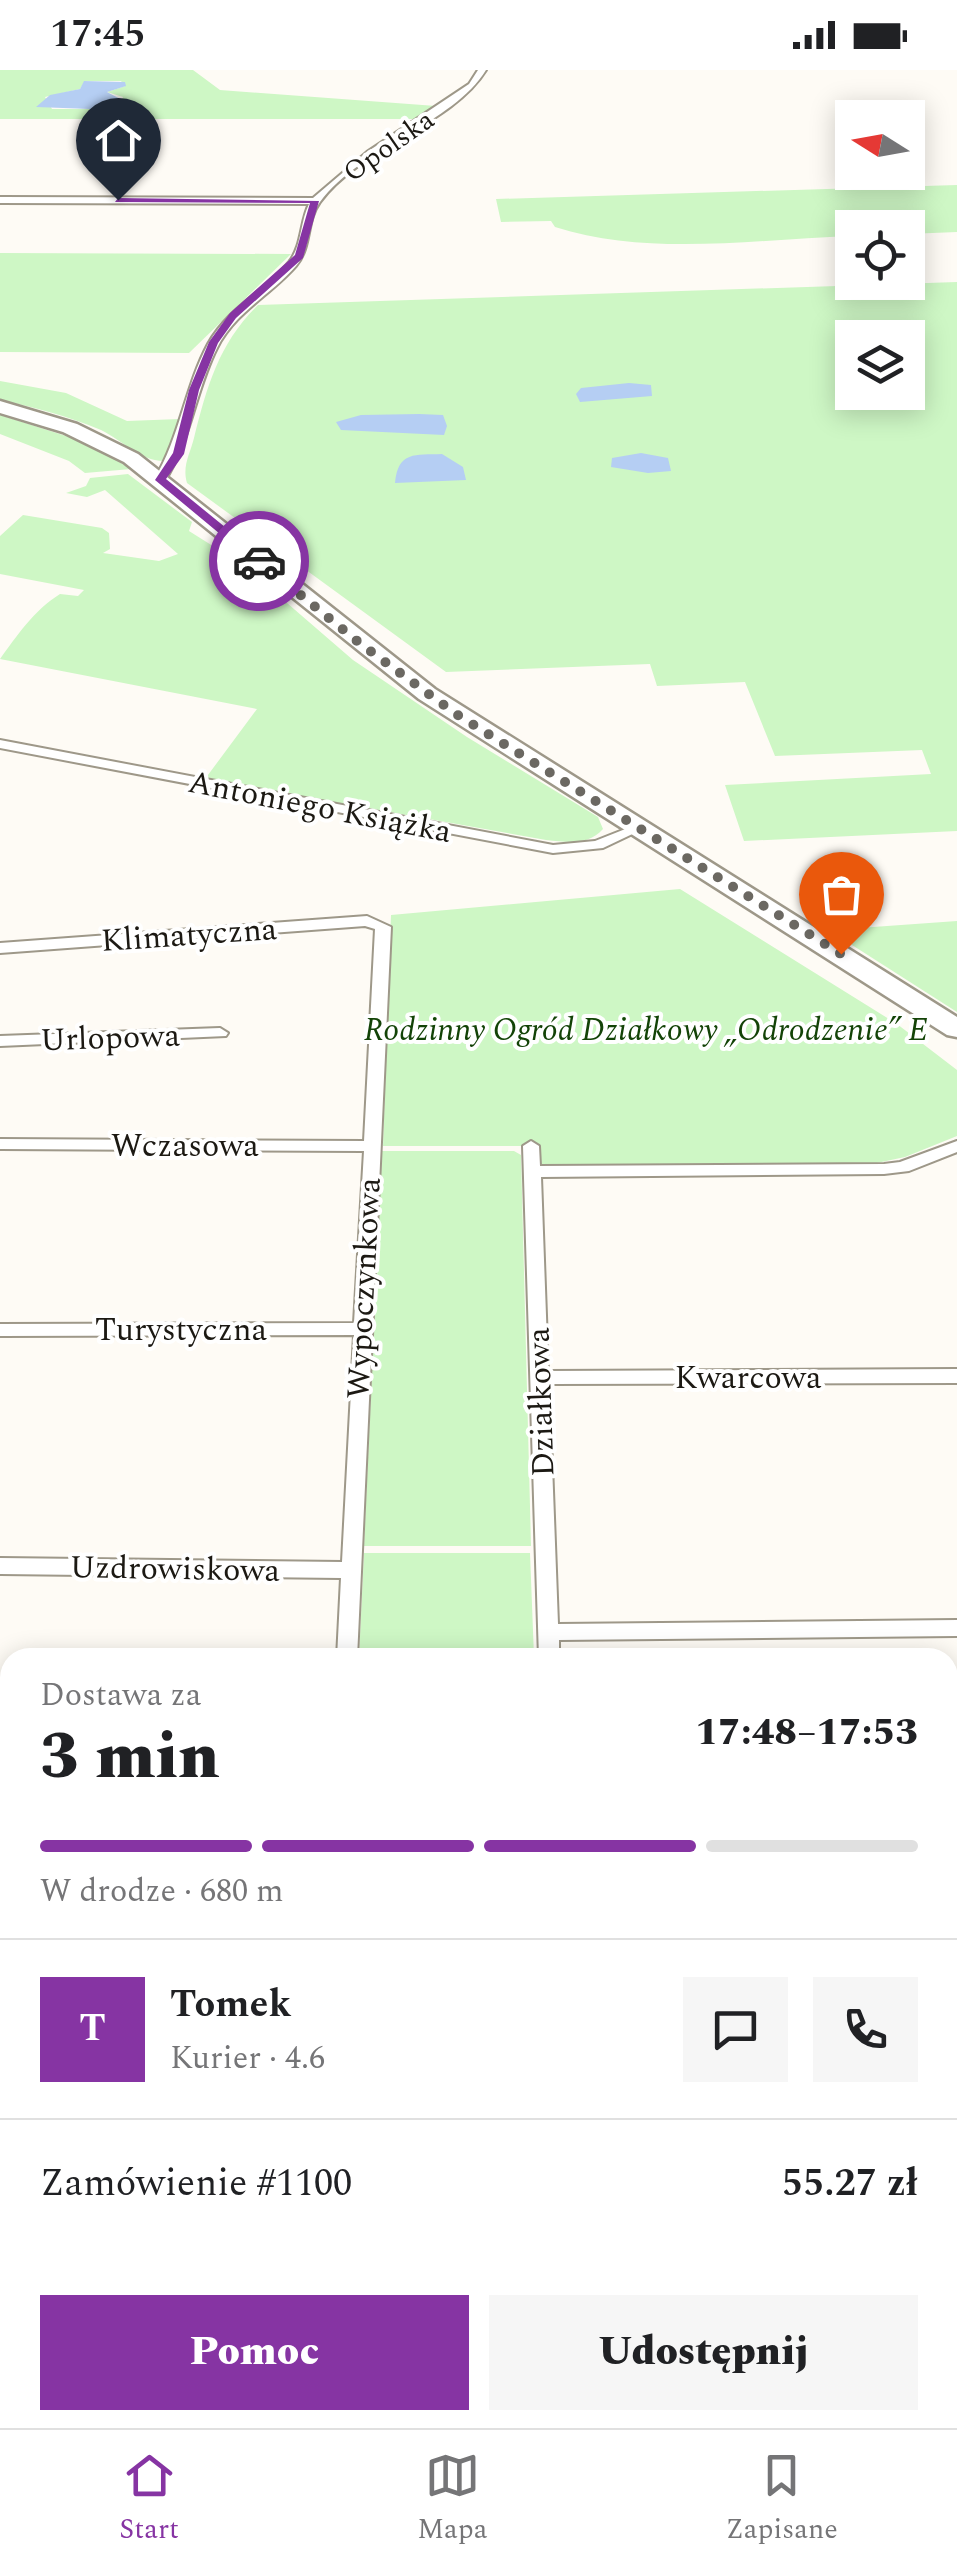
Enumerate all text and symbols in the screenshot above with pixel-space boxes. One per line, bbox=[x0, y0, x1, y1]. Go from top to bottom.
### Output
text: 17:45 bbox=[50, 6, 145, 64]
pin bbox=[76, 98, 161, 201]
street label: Opolska bbox=[334, 99, 444, 193]
north arrow bbox=[835, 100, 925, 190]
map controls bbox=[835, 100, 925, 410]
icon: home bbox=[91, 113, 146, 168]
button: locate bbox=[835, 210, 925, 300]
button: layers bbox=[835, 320, 925, 410]
courier bbox=[209, 511, 309, 611]
icon: car bbox=[232, 534, 287, 589]
street label: Antoniego Książka bbox=[184, 758, 456, 857]
pin bbox=[799, 852, 884, 955]
icon: bag bbox=[814, 867, 869, 922]
street label: Klimatyczna bbox=[99, 905, 279, 966]
park label: Rodzinny Ogród Działkowy „Odrodzenie” E bbox=[364, 1006, 928, 1055]
street label: Urlopowa bbox=[39, 1012, 181, 1065]
street label: Wczasowa bbox=[111, 1122, 259, 1171]
street label: Wypoczynkowa bbox=[334, 1176, 395, 1400]
street label: Turystyczna bbox=[95, 1306, 268, 1355]
street label: Działkowa bbox=[514, 1326, 569, 1477]
street label: Kwarcowa bbox=[674, 1354, 822, 1403]
street label: Uzdrowiskowa bbox=[69, 1543, 281, 1596]
text: Dostawa za bbox=[40, 1671, 201, 1720]
text: 17:48–17:53 bbox=[695, 1704, 918, 1762]
text: 3 min bbox=[40, 1708, 220, 1807]
text: W drodze · 680 m bbox=[40, 1867, 283, 1916]
text: Tomek bbox=[170, 1976, 291, 2034]
button: chat bbox=[683, 1977, 788, 2082]
button: phone bbox=[813, 1977, 918, 2082]
text: T bbox=[79, 2000, 106, 2058]
text: Kurier · 4.6 bbox=[170, 2034, 325, 2083]
text: Zamówienie #1100 bbox=[40, 2155, 352, 2213]
text: 55.27 zł bbox=[782, 2155, 918, 2213]
button: Pomoc bbox=[40, 2295, 469, 2410]
button: Udostępnij bbox=[489, 2295, 918, 2410]
tab: Start bbox=[119, 2448, 179, 2551]
tab: Mapa bbox=[417, 2448, 487, 2551]
tab: Zapisane bbox=[726, 2448, 838, 2551]

